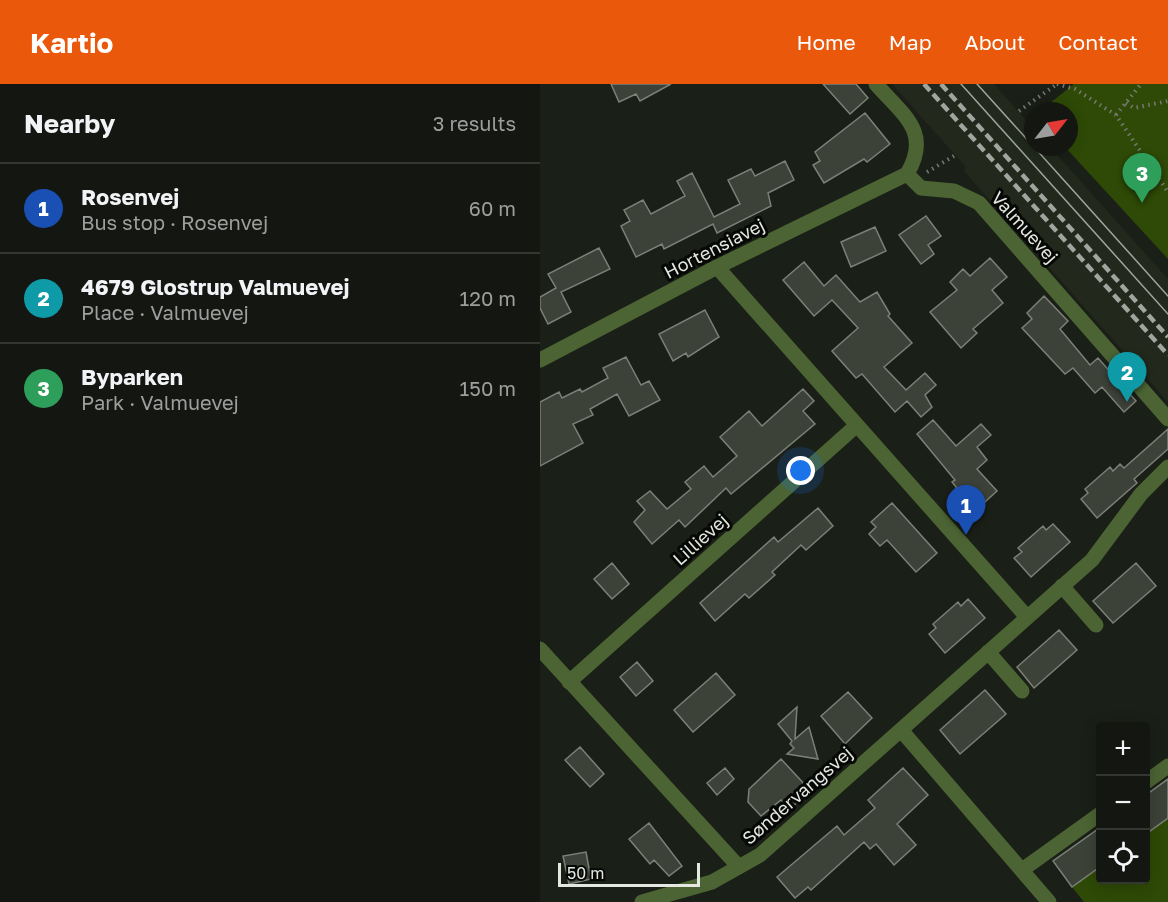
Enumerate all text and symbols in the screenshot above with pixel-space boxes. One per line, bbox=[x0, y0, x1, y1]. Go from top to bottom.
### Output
text: Kartio bbox=[30, 26, 113, 59]
text: Home bbox=[796, 29, 856, 55]
text: Map bbox=[889, 29, 932, 55]
text: About bbox=[965, 29, 1025, 55]
text: Contact bbox=[1058, 29, 1138, 55]
north arrow bbox=[1024, 102, 1078, 156]
text: Nearby bbox=[24, 108, 115, 139]
text: 3 results bbox=[433, 111, 516, 135]
pin: 3 bbox=[1122, 154, 1162, 203]
text: Rosenvej bbox=[81, 183, 179, 210]
street label: Valmuevej bbox=[987, 187, 1063, 267]
text: 1 bbox=[38, 196, 49, 220]
text: 60 m bbox=[469, 196, 516, 220]
text: Bus stop · Rosenvej bbox=[81, 210, 268, 234]
street label: Hortensiavej bbox=[660, 213, 768, 283]
text: 4679 Glostrup Valmuevej bbox=[81, 273, 349, 300]
text: 2 bbox=[37, 286, 50, 310]
text: 120 m bbox=[460, 286, 516, 310]
text: Place · Valmuevej bbox=[81, 300, 249, 324]
pin: 2 bbox=[1108, 352, 1146, 402]
text: Byparken bbox=[81, 363, 183, 390]
text: 3 bbox=[37, 376, 50, 400]
text: 150 m bbox=[460, 376, 516, 400]
text: Park · Valmuevej bbox=[81, 390, 239, 414]
your location bbox=[786, 456, 815, 485]
pin: 1 bbox=[946, 486, 986, 535]
street label: Lillievej bbox=[668, 509, 732, 569]
map controls bbox=[1096, 722, 1150, 884]
button: + bbox=[1096, 722, 1150, 776]
street label: Søndervangsvej bbox=[737, 741, 857, 849]
button: − bbox=[1096, 776, 1150, 830]
button: locate bbox=[1096, 830, 1150, 884]
scale bar bbox=[558, 860, 700, 888]
text: 50 m bbox=[567, 863, 604, 883]

